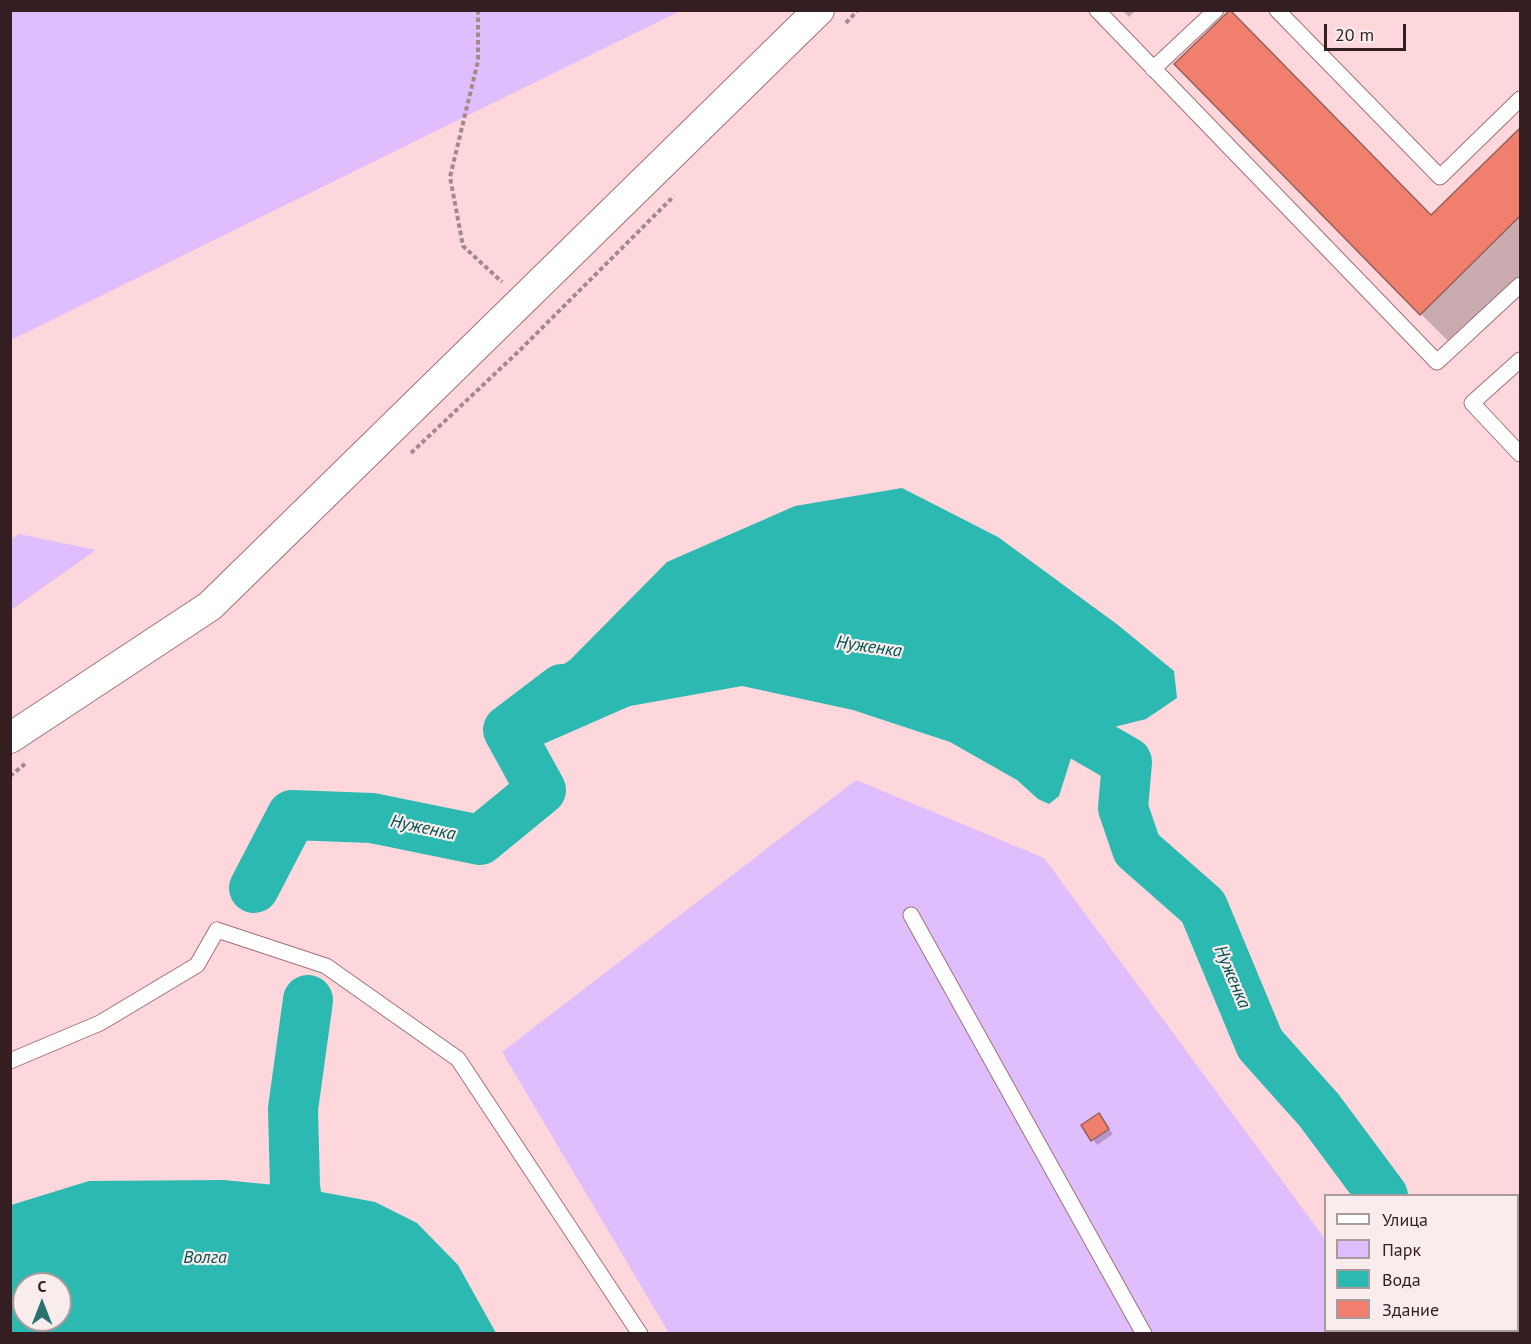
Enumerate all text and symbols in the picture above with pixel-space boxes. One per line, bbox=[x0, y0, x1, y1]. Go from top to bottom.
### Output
scale bar bbox=[1327, 12, 1410, 50]
text: 20 m bbox=[1335, 23, 1374, 46]
water label: Нуженка bbox=[835, 632, 903, 662]
water label: Нуженка bbox=[388, 811, 458, 845]
water label: Нуженка bbox=[1209, 942, 1255, 1012]
legend bbox=[1324, 1194, 1519, 1332]
text: Улица bbox=[1382, 1208, 1428, 1231]
text: Парк bbox=[1382, 1238, 1421, 1261]
water label: Волга bbox=[183, 1247, 227, 1269]
text: Вода bbox=[1382, 1268, 1421, 1291]
north arrow bbox=[12, 1272, 72, 1332]
text: С bbox=[38, 1276, 46, 1296]
text: Здание bbox=[1382, 1298, 1439, 1321]

